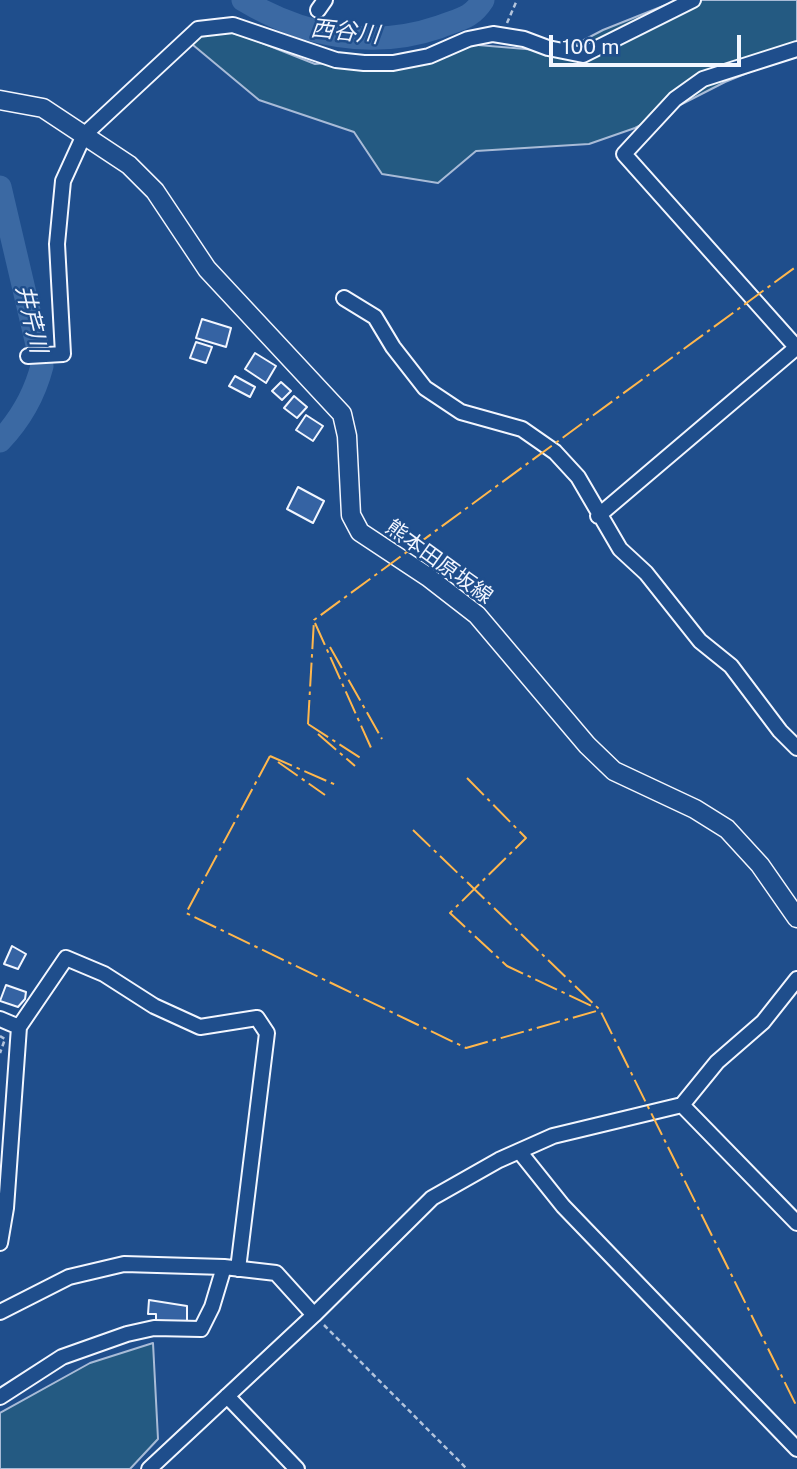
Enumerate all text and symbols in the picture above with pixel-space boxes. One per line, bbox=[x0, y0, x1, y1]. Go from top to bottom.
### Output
water label: 西谷川 bbox=[309, 15, 381, 49]
scale bar bbox=[552, 21, 744, 65]
text: 100 m bbox=[562, 34, 619, 59]
water label: 井芹川 bbox=[10, 282, 52, 356]
street label: 熊本田原坂線 bbox=[381, 515, 497, 609]

